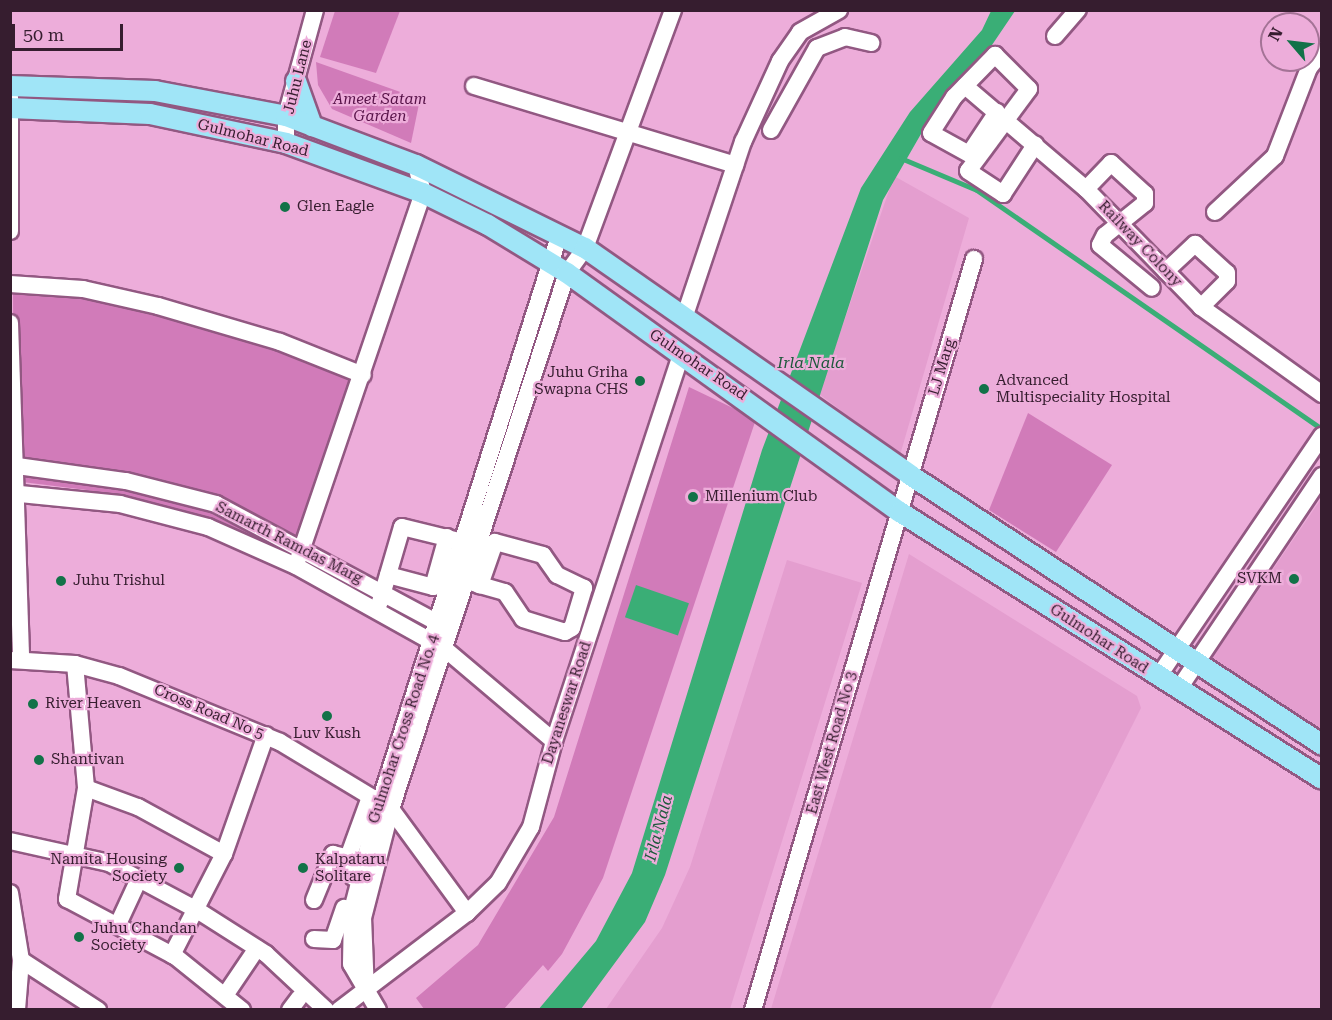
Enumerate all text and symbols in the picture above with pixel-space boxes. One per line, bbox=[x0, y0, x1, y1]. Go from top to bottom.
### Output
scale bar bbox=[15, 12, 126, 50]
north arrow bbox=[1260, 12, 1320, 72]
text: 50 m bbox=[23, 24, 64, 45]
text: N bbox=[1264, 24, 1287, 44]
street label: Juhu Lane bbox=[280, 38, 316, 116]
park label: Ameet Satam Garden bbox=[333, 90, 427, 125]
street label: Gulmohar Road bbox=[196, 116, 310, 160]
street label: Railway Colony bbox=[1094, 197, 1186, 291]
place label: Glen Eagle bbox=[297, 198, 374, 216]
marker: Glen Eagle bbox=[278, 200, 292, 214]
street label: Gulmohar Road bbox=[646, 326, 750, 404]
street label: LJ Marg bbox=[925, 336, 959, 398]
water label: Irla Nala bbox=[777, 353, 845, 373]
place label: Juhu Griha Swapna CHS bbox=[534, 363, 628, 398]
place label: Advanced Multispeciality Hospital bbox=[996, 371, 1170, 406]
marker: Juhu Griha Swapna CHS bbox=[633, 374, 647, 388]
marker: Advanced Multispeciality Hospital bbox=[977, 382, 991, 396]
place label: Millenium Club bbox=[705, 488, 817, 506]
marker: Millenium Club bbox=[686, 490, 700, 504]
street label: Samarth Ramdas Marg bbox=[213, 498, 365, 588]
place label: SVKM bbox=[1237, 570, 1282, 588]
place label: Juhu Trishul bbox=[73, 572, 165, 590]
marker: SVKM bbox=[1287, 572, 1301, 586]
marker: Juhu Trishul bbox=[54, 574, 68, 588]
street label: Gulmohar Road bbox=[1046, 601, 1152, 677]
street label: Gulmohar Cross Road No. 4 bbox=[365, 632, 443, 826]
street label: Dayaneswar Road bbox=[539, 639, 595, 767]
street label: East West Road No 3 bbox=[803, 670, 861, 816]
street label: Cross Road No 5 bbox=[151, 681, 267, 743]
place label: River Heaven bbox=[45, 695, 141, 713]
marker: River Heaven bbox=[26, 697, 40, 711]
marker: Luv Kush bbox=[320, 709, 334, 723]
place label: Luv Kush bbox=[293, 725, 361, 743]
place label: Shantivan bbox=[51, 751, 124, 769]
marker: Shantivan bbox=[32, 753, 46, 767]
water label: Irla Nala bbox=[641, 793, 677, 863]
place label: Namita Housing Society bbox=[50, 850, 167, 885]
place label: Kalpataru Solitare bbox=[315, 850, 385, 885]
marker: Namita Housing Society bbox=[172, 861, 186, 875]
marker: Kalpataru Solitare bbox=[296, 861, 310, 875]
place label: Juhu Chandan Society bbox=[91, 919, 197, 954]
marker: Juhu Chandan Society bbox=[72, 930, 86, 944]

